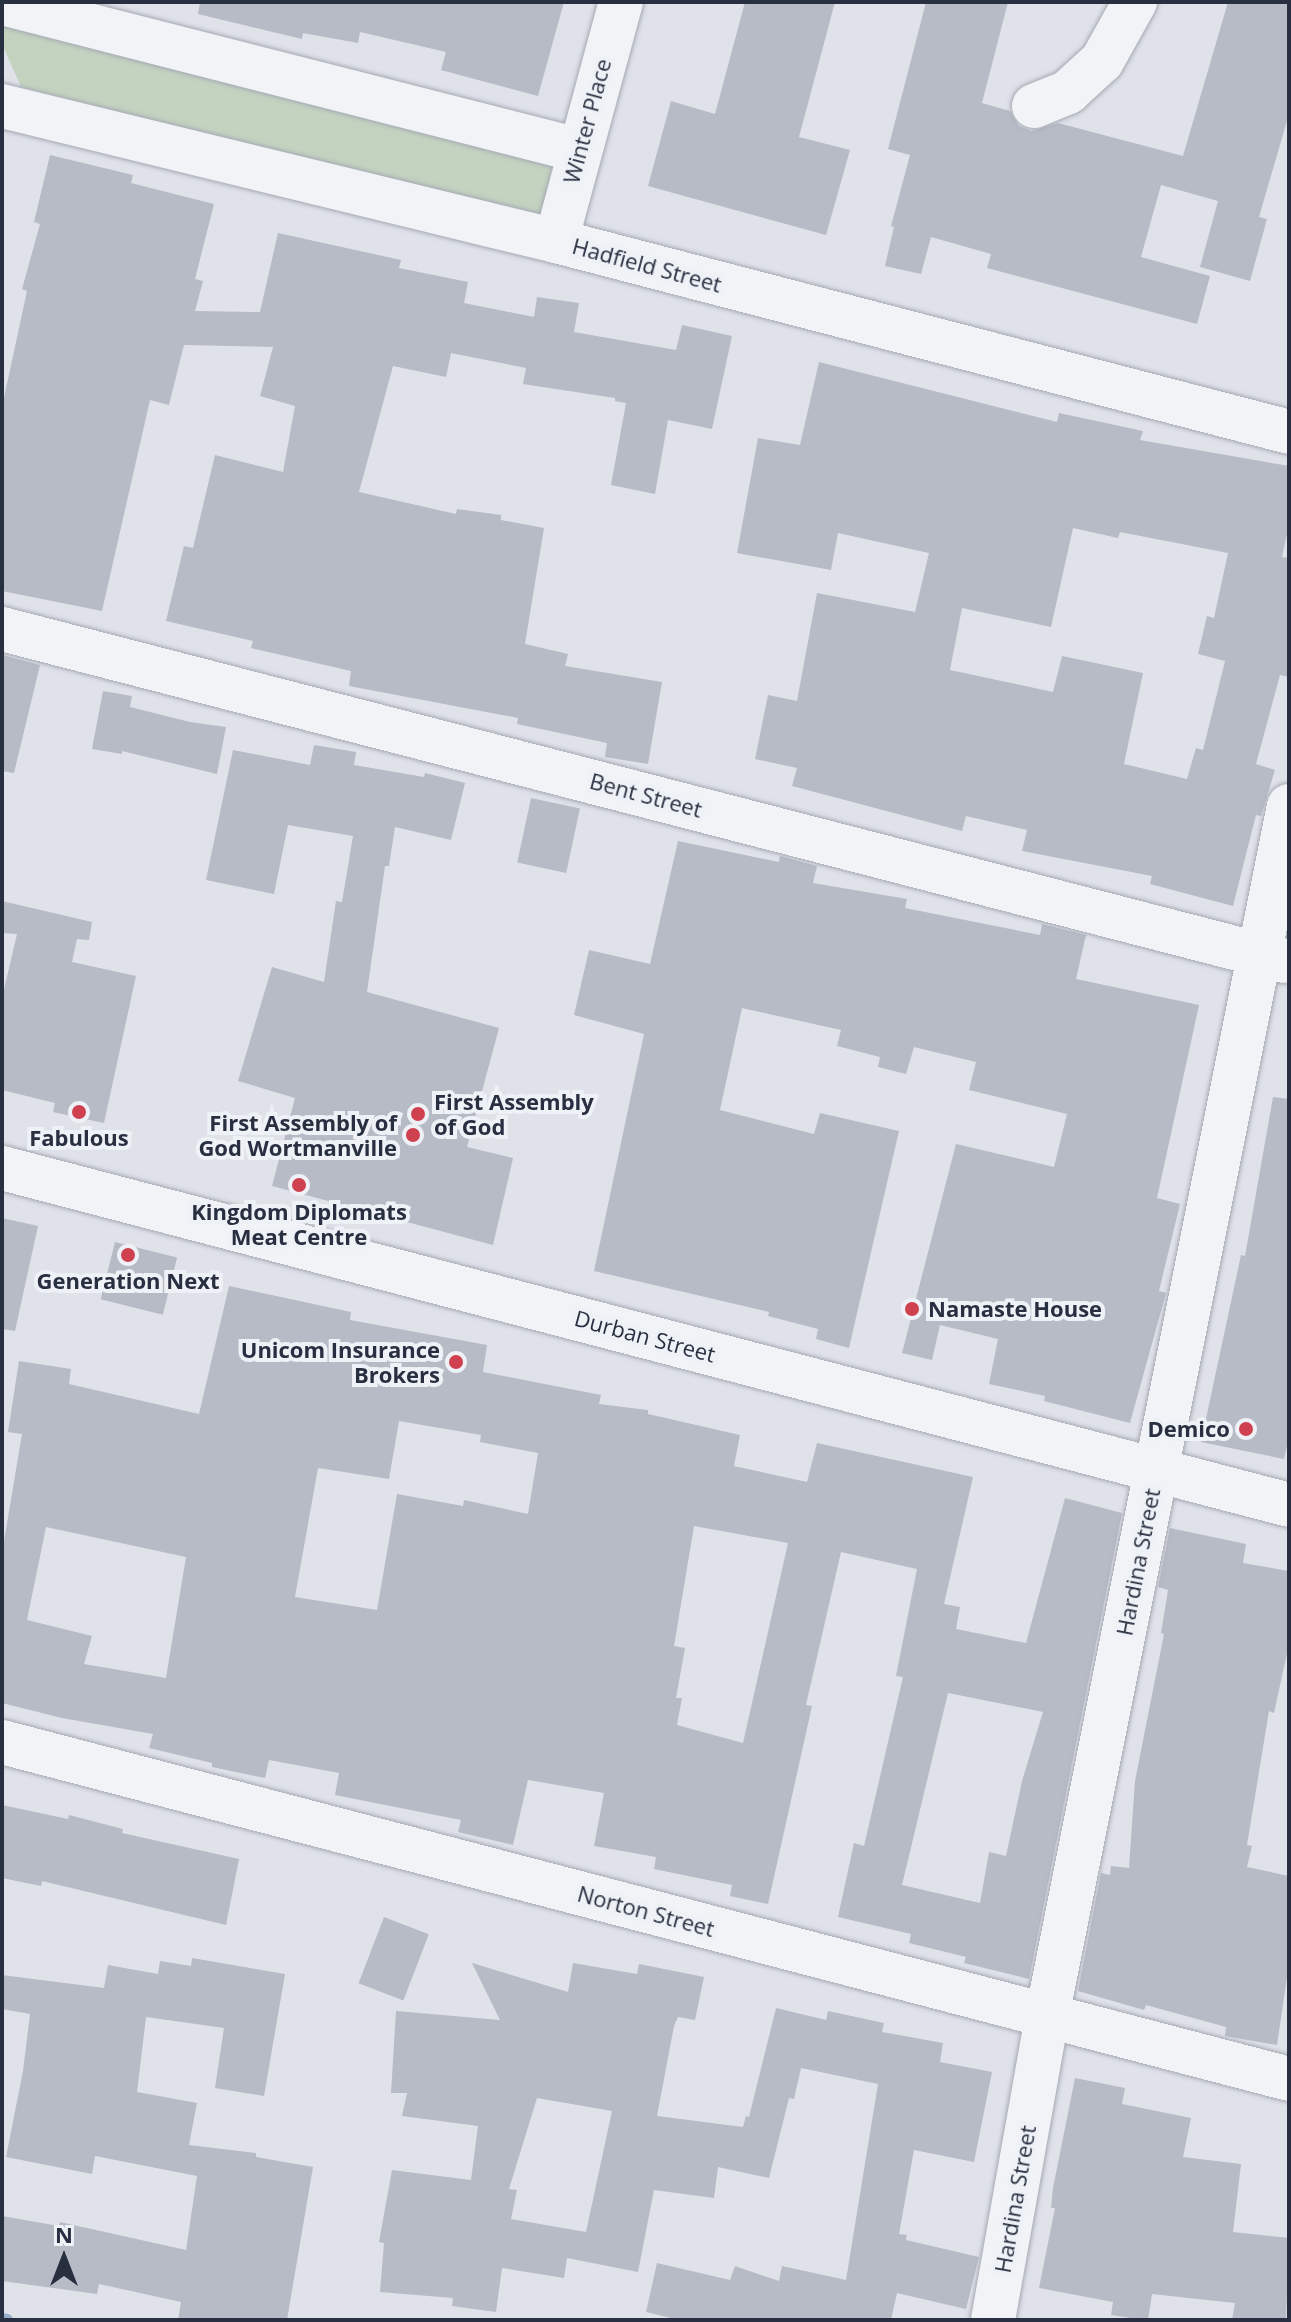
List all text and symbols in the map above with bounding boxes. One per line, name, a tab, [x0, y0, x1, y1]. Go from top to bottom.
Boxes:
street label: Winter Place	[558, 56, 616, 186]
street label: Hadfield Street	[570, 232, 724, 298]
street label: Bent Street	[587, 767, 705, 823]
place label: First Assembly of God	[434, 1088, 594, 1140]
marker: Fabulous	[70, 1103, 88, 1121]
marker: First Assembly of God	[409, 1105, 427, 1123]
place label: First Assembly of God Wortmanville	[198, 1109, 397, 1160]
place label: Fabulous	[29, 1125, 129, 1151]
marker: First Assembly of God Wortmanville	[404, 1126, 422, 1144]
marker: Kingdom Diplomats Meat Centre	[290, 1176, 308, 1194]
place label: Kingdom Diplomats Meat Centre	[191, 1198, 407, 1250]
marker: Generation Next	[119, 1246, 137, 1264]
place label: Generation Next	[37, 1268, 219, 1294]
place label: Namaste House	[928, 1296, 1102, 1322]
marker: Namaste House	[903, 1300, 921, 1318]
street label: Durban Street	[572, 1305, 718, 1367]
place label: Unicom Insurance Brokers	[241, 1336, 440, 1388]
marker: Unicom Insurance Brokers	[447, 1353, 465, 1371]
place label: Demico	[1147, 1416, 1230, 1442]
marker: Demico	[1237, 1420, 1255, 1438]
street label: Hardina Street	[1111, 1486, 1165, 1638]
street label: Norton Street	[575, 1880, 717, 1942]
street label: Hardina Street	[989, 2123, 1041, 2275]
north arrow	[24, 2218, 104, 2298]
text: N	[55, 2219, 73, 2249]

